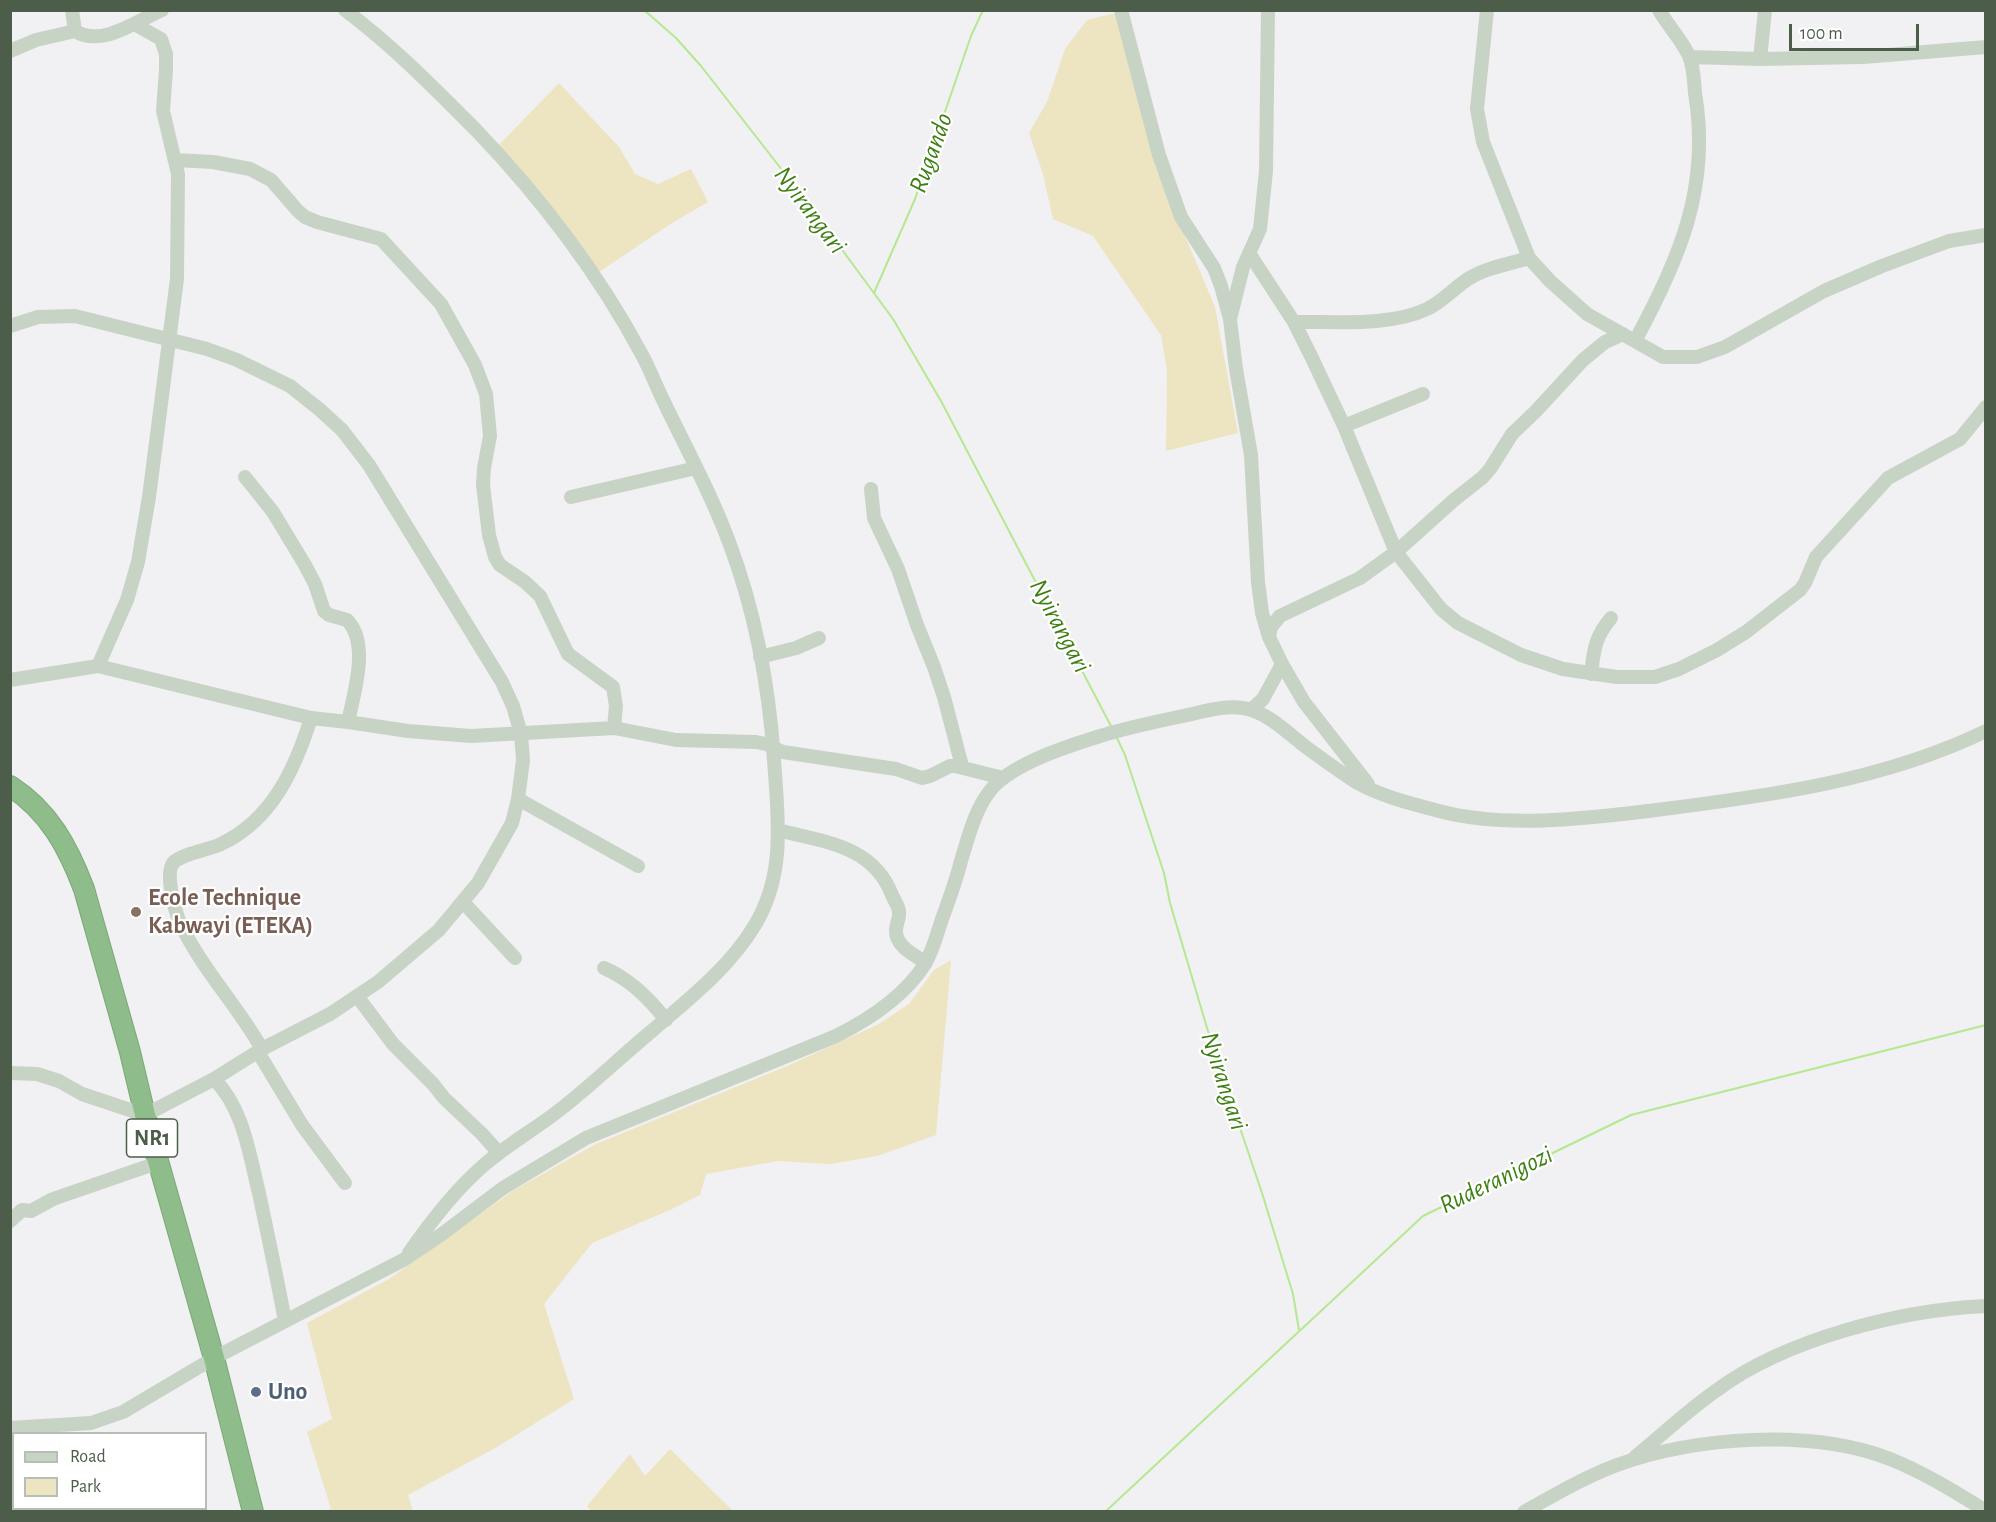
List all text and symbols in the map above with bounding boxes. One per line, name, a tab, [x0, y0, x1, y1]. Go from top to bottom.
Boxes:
scale bar	[1792, 12, 1922, 50]
text: 100 m	[1800, 25, 1843, 43]
water label: Rugando	[902, 109, 960, 197]
water label: Nyirangari	[767, 160, 853, 260]
water label: Nyirangari	[1022, 574, 1098, 678]
place label: Ecole Technique Kabwayi (ETEKA)	[148, 884, 313, 940]
marker: Ecole Technique Kabwayi (ETEKA)	[129, 905, 143, 919]
water label: Nyirangari	[1193, 1028, 1255, 1134]
road number: NR1	[126, 1119, 178, 1157]
water label: Ruderanigozi	[1434, 1139, 1558, 1221]
place label: Uno	[268, 1378, 307, 1406]
marker: Uno	[249, 1385, 263, 1399]
legend	[12, 1432, 207, 1510]
text: Road	[70, 1448, 106, 1466]
text: Park	[70, 1478, 101, 1496]

